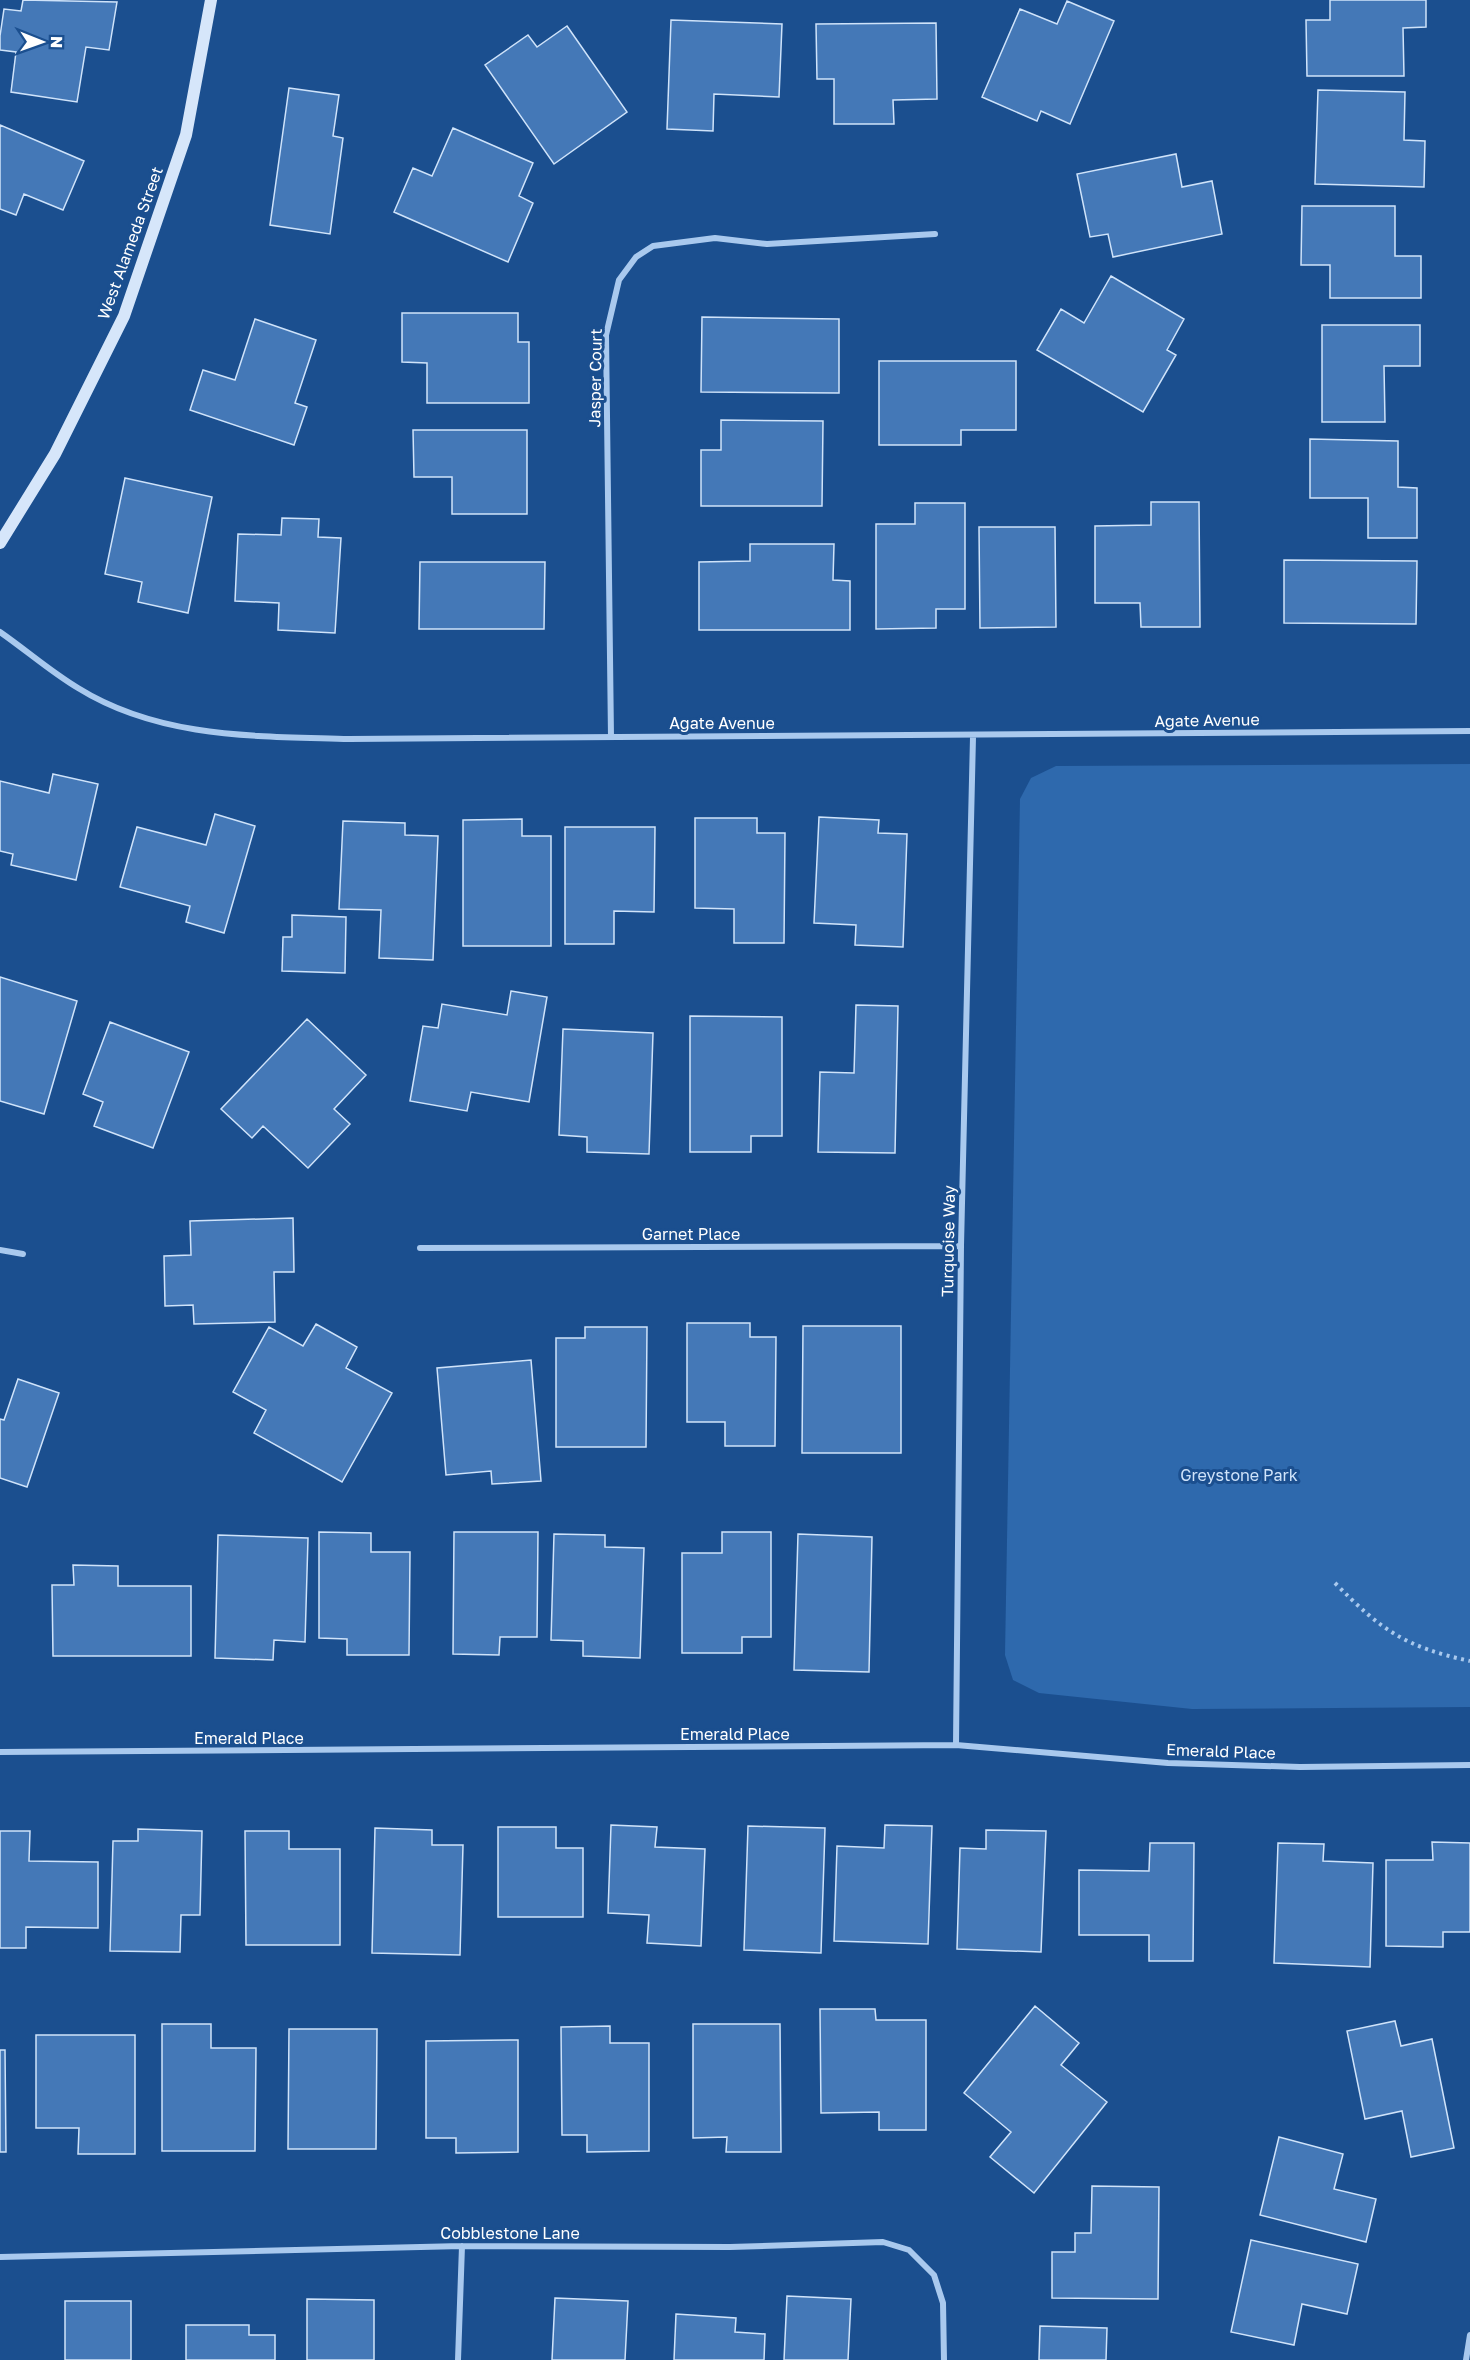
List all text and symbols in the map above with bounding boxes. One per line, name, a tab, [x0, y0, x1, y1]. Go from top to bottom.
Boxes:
north arrow	[12, 12, 72, 72]
text: N	[47, 36, 67, 49]
street label: West Alameda Street	[93, 164, 167, 322]
street label: Jasper Court	[584, 328, 606, 428]
street label: Agate Avenue	[1154, 709, 1260, 731]
street label: Agate Avenue	[669, 713, 775, 733]
street label: Turquoise Way	[937, 1185, 959, 1297]
street label: Garnet Place	[642, 1224, 740, 1244]
park label: Greystone Park	[1180, 1465, 1298, 1485]
street label: Emerald Place	[680, 1724, 790, 1744]
street label: Emerald Place	[194, 1728, 304, 1748]
street label: Emerald Place	[1166, 1739, 1276, 1763]
street label: Cobblestone Lane	[440, 2223, 580, 2243]

